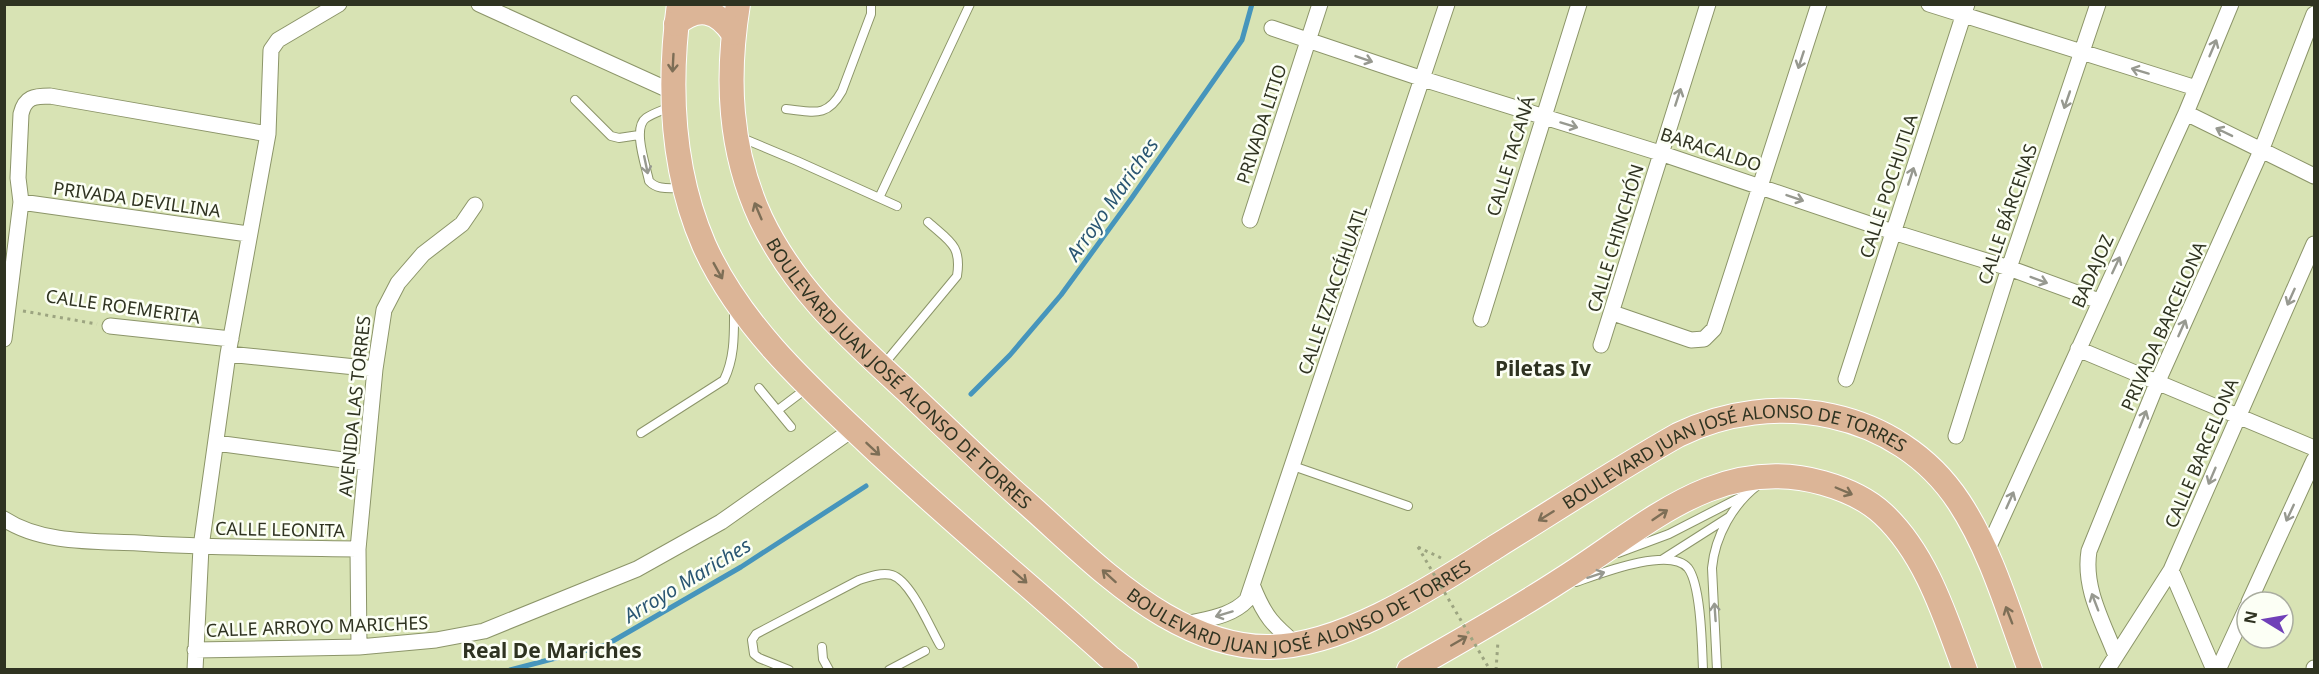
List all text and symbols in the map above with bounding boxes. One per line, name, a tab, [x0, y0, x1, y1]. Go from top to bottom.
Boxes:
one-way arrow	[2208, 40, 2219, 58]
one-way arrow	[1795, 50, 1806, 69]
one-way arrow	[668, 52, 679, 72]
one-way arrow	[1354, 54, 1373, 65]
street label: PRIVADA LITIO	[1230, 61, 1292, 187]
one-way arrow	[2131, 65, 2150, 76]
one-way arrow	[1674, 88, 1685, 107]
one-way arrow	[2060, 90, 2071, 109]
street label: CALLE TACANÁ	[1480, 93, 1540, 219]
street label: CALLE POCHUTLA	[1853, 110, 1923, 261]
one-way arrow	[1559, 120, 1578, 131]
street label: BARACALDO	[1657, 121, 1765, 177]
one-way arrow	[2216, 126, 2234, 138]
water label: Arroyo Mariches	[1059, 132, 1165, 267]
street label: CALLE BÁRCENAS	[1972, 140, 2042, 288]
one-way arrow	[640, 155, 652, 174]
street label: CALLE CHINCHÓN	[1581, 161, 1649, 315]
one-way arrow	[1906, 167, 1917, 186]
street label: PRIVADA DEVILLINA	[52, 175, 223, 223]
one-way arrow	[1785, 193, 1804, 204]
one-way arrow	[752, 202, 763, 220]
street label: CALLE IZTACCÍHUATL	[1292, 202, 1372, 378]
street label: BADAJOZ	[2065, 231, 2119, 311]
street label: BOULEVARD JUAN JOSÉ ALONSO DE TORRES	[761, 233, 1037, 514]
street label: PRIVADA BARCELONA	[2115, 237, 2211, 414]
one-way arrow	[2111, 256, 2122, 274]
one-way arrow	[712, 262, 724, 279]
one-way arrow	[2030, 275, 2048, 286]
street label: CALLE ROEMERITA	[44, 283, 202, 329]
one-way arrow	[2284, 288, 2296, 306]
street label: AVENIDA LAS TORRES	[333, 314, 375, 498]
one-way arrow	[2177, 319, 2188, 337]
district label: Piletas Iv	[1495, 354, 1591, 382]
street label: CALLE BARCELONA	[2159, 374, 2244, 532]
street label: BOULEVARD JUAN JOSÉ ALONSO DE TORRES	[1557, 399, 1912, 514]
one-way arrow	[2138, 410, 2149, 428]
one-way arrow	[866, 441, 881, 456]
one-way arrow	[2206, 466, 2217, 484]
one-way arrow	[1835, 486, 1853, 497]
one-way arrow	[2005, 491, 2016, 509]
one-way arrow	[2284, 504, 2295, 522]
one-way arrow	[1651, 508, 1668, 520]
one-way arrow	[1538, 510, 1555, 522]
street label: CALLE LEONITA	[215, 516, 346, 542]
water label: Arroyo Mariches	[617, 531, 756, 630]
street label: BOULEVARD JUAN JOSÉ ALONSO DE TORRES	[1112, 549, 1484, 597]
text: BOULEVARD JUAN JOSÉ ALONSO DE TORRES	[1122, 554, 1475, 659]
one-way arrow	[1102, 569, 1117, 583]
one-way arrow	[1586, 569, 1605, 580]
one-way arrow	[1012, 571, 1028, 584]
north arrow	[2235, 590, 2295, 650]
one-way arrow	[2088, 593, 2099, 611]
one-way arrow	[1709, 602, 1720, 622]
one-way arrow	[2003, 606, 2014, 625]
one-way arrow	[1215, 609, 1234, 620]
text: N	[2238, 609, 2262, 626]
street label: CALLE ARROYO MARICHES	[205, 610, 429, 642]
one-way arrow	[1451, 634, 1468, 646]
district label: Real De Mariches	[462, 636, 642, 664]

